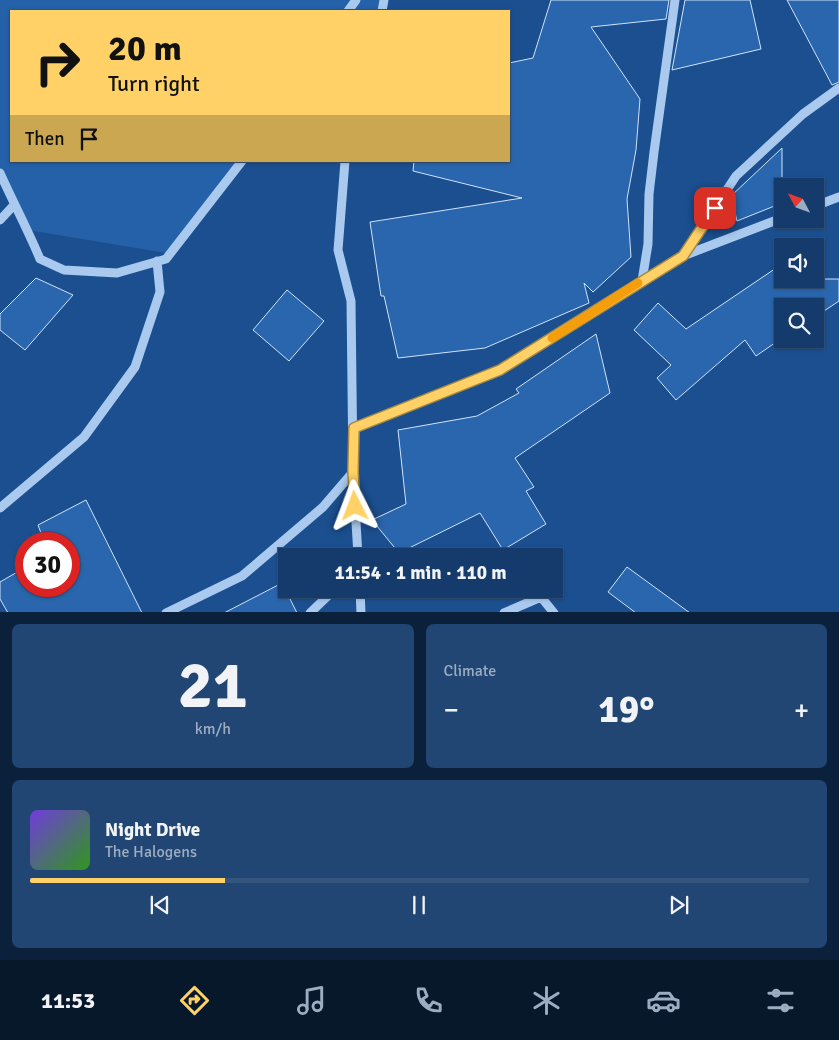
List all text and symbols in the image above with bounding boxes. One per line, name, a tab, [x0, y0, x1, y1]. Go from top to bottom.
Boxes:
text: 20 m	[108, 27, 182, 70]
icon: right	[25, 30, 90, 95]
text: Turn right	[108, 70, 200, 97]
icon: arrive	[75, 125, 103, 153]
text: Then	[25, 127, 65, 151]
north arrow	[774, 178, 824, 228]
map controls	[774, 178, 824, 348]
pin	[694, 187, 736, 229]
icon: arrive	[701, 194, 729, 222]
button: sound	[774, 238, 824, 288]
button: search	[774, 298, 824, 348]
position arrow	[328, 479, 380, 531]
speed limit sign: 30	[15, 532, 80, 597]
text: 11:54 · 1 min · 110 m	[334, 561, 507, 585]
text: 21	[178, 646, 248, 726]
text: Climate	[444, 661, 496, 681]
text: 19°	[598, 686, 654, 733]
text: −	[444, 693, 459, 727]
text: +	[794, 693, 809, 727]
text: km/h	[195, 719, 231, 739]
text: Night Drive	[105, 818, 200, 842]
text: The Halogens	[105, 842, 197, 862]
icon: previous	[146, 891, 174, 919]
icon: pause	[405, 891, 433, 919]
icon: next	[665, 891, 693, 919]
icon: directions	[177, 983, 212, 1018]
icon: music	[294, 983, 329, 1018]
icon: phone	[411, 983, 446, 1018]
icon: climate	[529, 983, 564, 1018]
icon: car	[646, 983, 681, 1018]
icon: filters	[763, 983, 798, 1018]
text: 11:53	[41, 987, 95, 1014]

